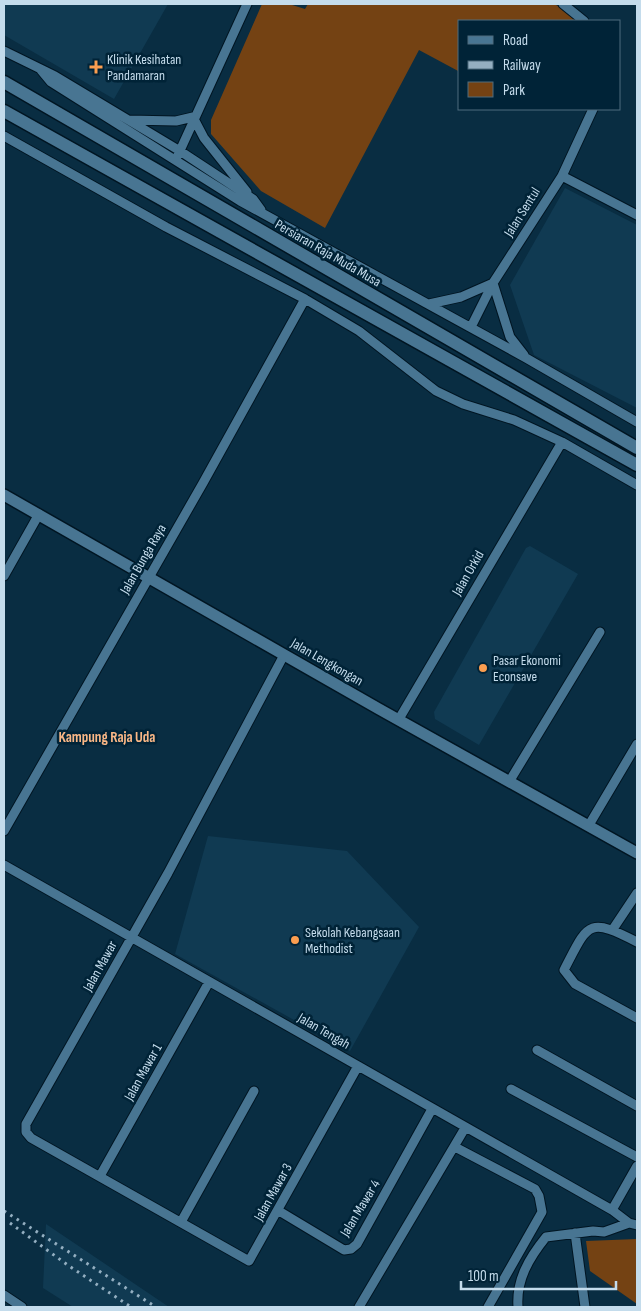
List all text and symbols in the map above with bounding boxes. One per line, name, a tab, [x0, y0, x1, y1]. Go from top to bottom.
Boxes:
legend	[458, 20, 621, 110]
text: Road	[503, 31, 528, 50]
place label: Klinik Kesihatan Pandamaran	[107, 51, 181, 84]
text: Railway	[503, 56, 541, 75]
marker: Klinik Kesihatan Pandamaran	[89, 60, 103, 74]
text: Park	[503, 81, 525, 100]
street label: Jalan Sentul	[500, 184, 544, 241]
street label: Persiaran Raja Muda Musa	[272, 216, 384, 290]
street label: Jalan Bunga Raya	[116, 521, 170, 598]
street label: Jalan Orkid	[448, 547, 488, 599]
street label: Jalan Lengkongan	[287, 634, 366, 689]
place label: Pasar Ekonomi Econsave	[493, 652, 561, 685]
marker: Pasar Ekonomi Econsave	[477, 662, 489, 674]
district label: Kampung Raja Uda	[59, 728, 156, 747]
place label: Sekolah Kebangsaan Methodist	[305, 924, 400, 957]
marker: Sekolah Kebangsaan Methodist	[289, 934, 301, 946]
street label: Jalan Mawar	[79, 938, 121, 995]
street label: Jalan Tengah	[294, 1009, 353, 1053]
street label: Jalan Mawar 1	[120, 1041, 166, 1104]
street label: Jalan Mawar 3	[250, 1160, 296, 1225]
street label: Jalan Mawar 4	[336, 1176, 384, 1240]
scale bar	[461, 1258, 616, 1290]
text: 100 m	[468, 1267, 499, 1286]

